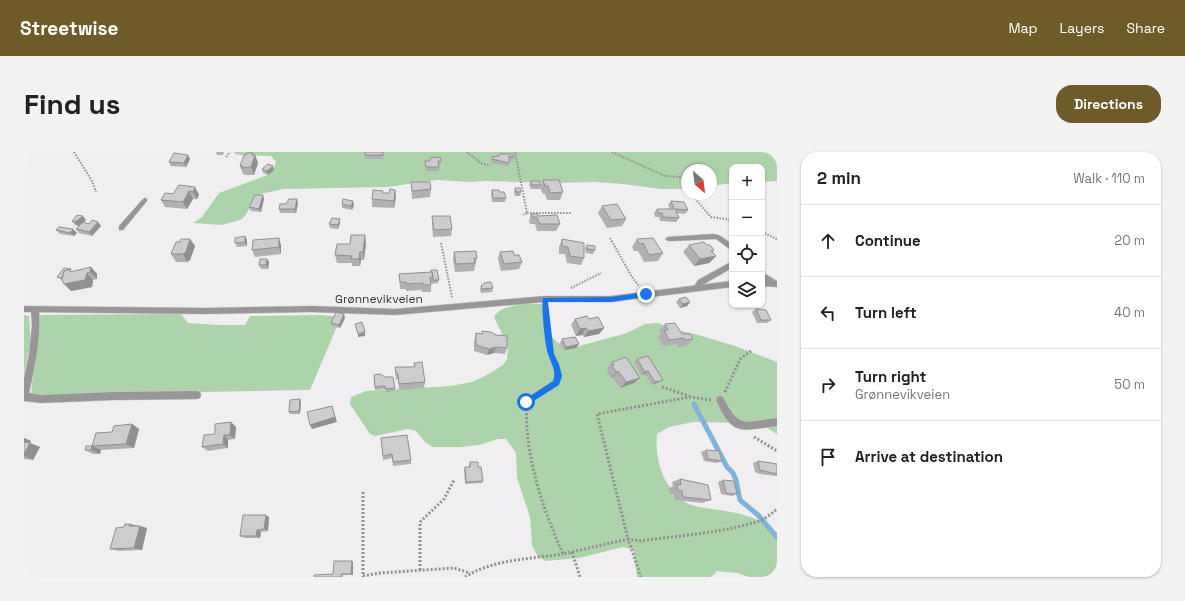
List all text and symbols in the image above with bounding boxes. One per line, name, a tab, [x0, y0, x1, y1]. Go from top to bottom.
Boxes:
text: Streetwise	[20, 16, 119, 41]
text: Map	[1008, 19, 1038, 37]
text: Layers	[1060, 19, 1104, 37]
text: Share	[1126, 19, 1165, 37]
button: Directions	[1056, 85, 1161, 123]
text: Find us	[24, 86, 121, 122]
north arrow	[681, 164, 717, 200]
map controls	[729, 164, 765, 308]
button: +	[729, 164, 765, 200]
text: 2 min	[817, 167, 861, 189]
text: Walk · 110 m	[1073, 170, 1145, 187]
button: −	[729, 200, 765, 236]
icon: ahead	[817, 230, 839, 252]
text: Continue	[855, 231, 921, 250]
text: 20 m	[1114, 232, 1145, 249]
button: locate	[729, 236, 765, 272]
button: layers	[729, 272, 765, 308]
route end	[637, 285, 655, 303]
street label: Grønnevikveien	[335, 291, 423, 307]
icon: left	[817, 302, 839, 324]
text: Turn left	[855, 303, 917, 322]
text: 40 m	[1114, 304, 1145, 321]
text: Turn right	[855, 367, 926, 386]
icon: right	[817, 374, 839, 396]
text: 50 m	[1114, 376, 1145, 393]
text: Grønnevikveien	[855, 386, 950, 403]
route start	[517, 393, 535, 411]
icon: arrive	[817, 446, 839, 468]
text: Arrive at destination	[855, 447, 1003, 466]

